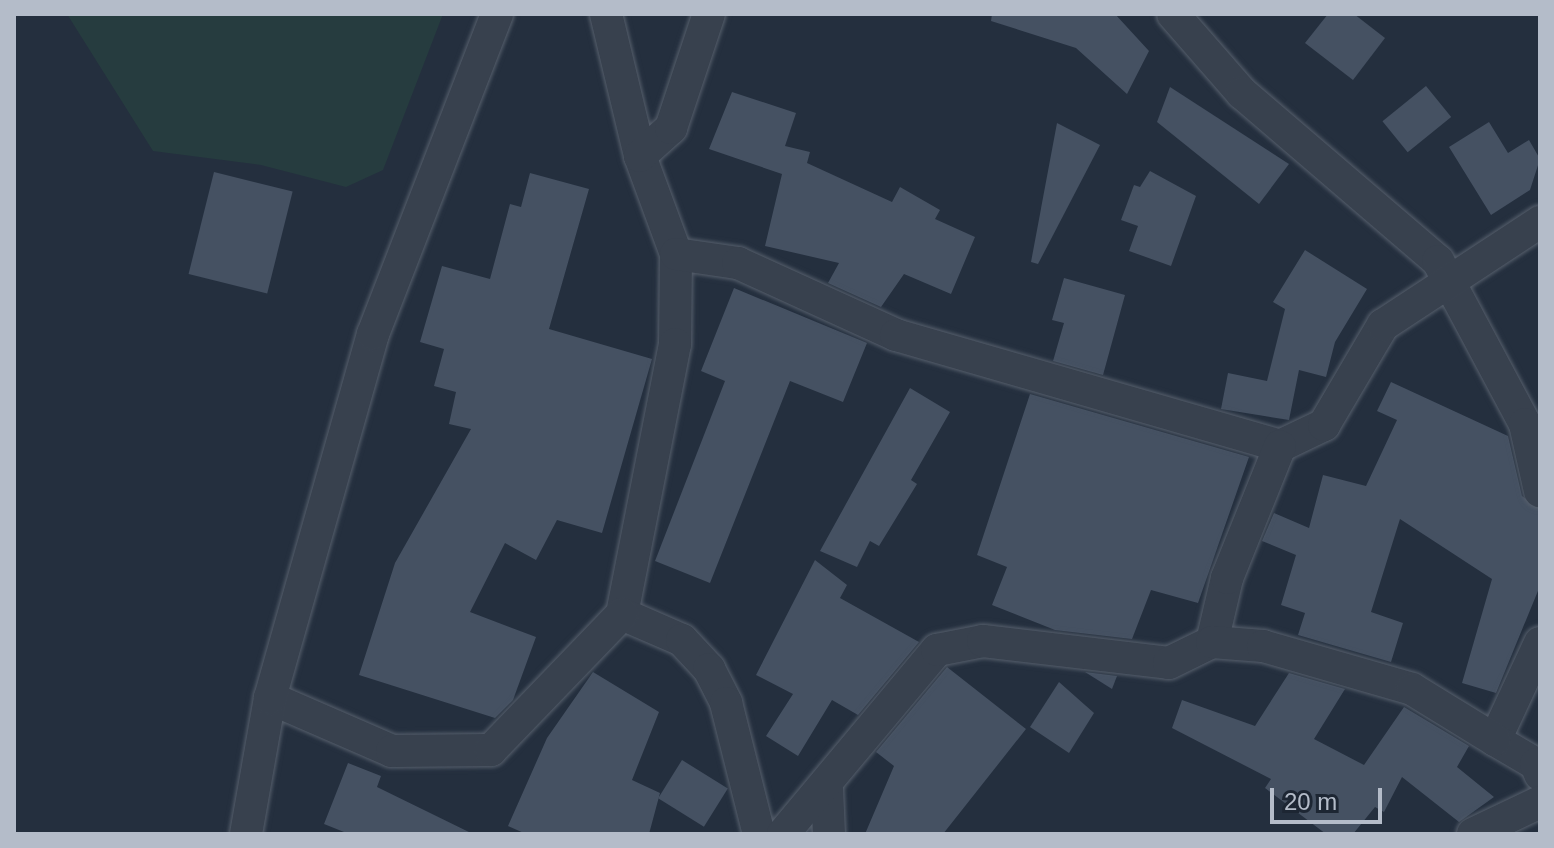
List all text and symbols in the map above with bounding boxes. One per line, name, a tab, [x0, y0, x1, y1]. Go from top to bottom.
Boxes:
scale bar	[1274, 772, 1386, 822]
text: 20 m	[1284, 788, 1337, 815]

